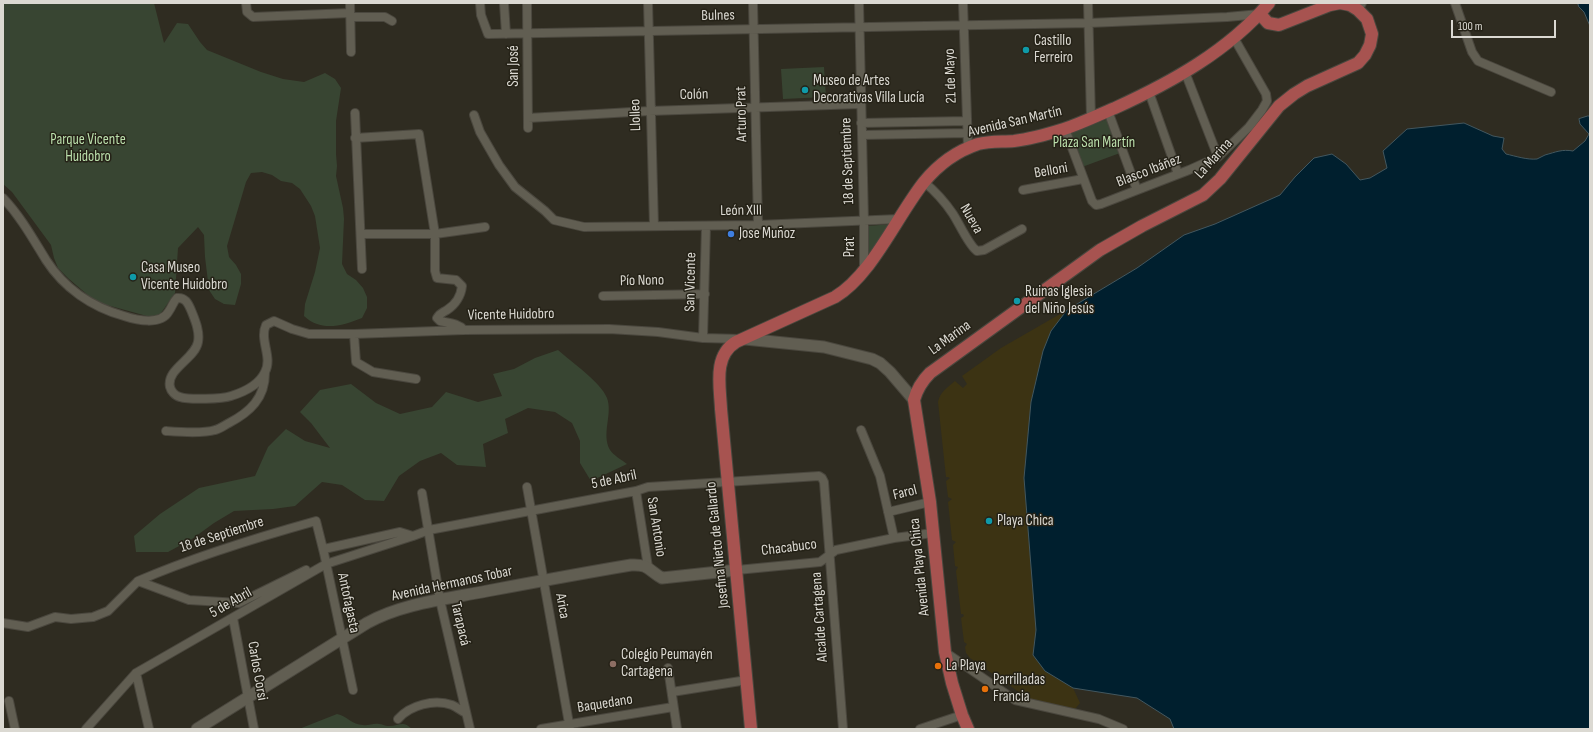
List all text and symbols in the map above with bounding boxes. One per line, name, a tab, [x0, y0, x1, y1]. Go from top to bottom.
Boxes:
street label: Bulnes	[701, 7, 735, 25]
scale bar	[1453, 12, 1558, 38]
text: 100 m	[1458, 19, 1483, 34]
place label: Castillo Ferreiro	[1034, 32, 1073, 67]
street label: San José	[505, 45, 523, 87]
marker: Castillo Ferreiro	[1021, 45, 1031, 55]
street label: 21 de Mayo	[941, 48, 961, 104]
place label: Museo de Artes Decorativas Villa Lucía	[813, 72, 925, 107]
marker: Museo de Artes Decorativas Villa Lucía	[800, 85, 810, 95]
street label: Colón	[679, 86, 709, 104]
street label: Arturo Prat	[733, 86, 751, 142]
street label: Llolleo	[626, 98, 646, 132]
street label: Avenida San Martín	[966, 102, 1064, 142]
street label: 18 de Septiembre	[837, 117, 859, 205]
park label: Parque Vicente Huidobro	[50, 131, 126, 166]
park label: Plaza San Martín	[1053, 134, 1135, 152]
street label: La Marina	[1191, 135, 1237, 183]
street label: Blasco Ibáñez	[1114, 150, 1184, 192]
street label: Belloni	[1033, 159, 1069, 183]
street label: Nueva	[955, 201, 987, 237]
street label: León XIII	[720, 202, 762, 220]
place label: Jose Muñoz	[739, 225, 795, 243]
marker: Jose Muñoz	[726, 229, 736, 239]
street label: Prat	[841, 237, 859, 257]
street label: San Vicente	[681, 252, 701, 312]
place label: Casa Museo Vicente Huidobro	[141, 259, 228, 294]
marker: Casa Museo Vicente Huidobro	[128, 272, 138, 282]
street label: Pío Nono	[620, 272, 664, 290]
place label: Ruinas Iglesia del Niño Jesús	[1025, 283, 1094, 318]
marker: Ruinas Iglesia del Niño Jesús	[1012, 296, 1022, 306]
street label: Vicente Huidobro	[468, 305, 554, 325]
street label: La Marina	[925, 317, 975, 359]
street label: 5 de Abril	[590, 466, 638, 494]
street label: Josefina Nieto de Gallardo	[702, 481, 734, 609]
street label: Farol	[891, 481, 919, 505]
street label: San Antonio	[642, 496, 670, 558]
place label: Playa Chica	[997, 512, 1054, 530]
street label: 18 de Septiembre	[178, 513, 266, 557]
marker: Playa Chica	[984, 516, 994, 526]
street label: Avenida Playa Chica	[906, 517, 934, 617]
street label: Chacabuco	[760, 536, 818, 560]
street label: Avenida Hermanos Tobar	[390, 562, 514, 606]
street label: Antofagasta	[333, 571, 363, 635]
street label: Alcalde Cartagena	[808, 571, 832, 663]
street label: 5 de Abril	[207, 584, 255, 622]
street label: Arica	[551, 592, 573, 620]
street label: Tarapacá	[446, 600, 474, 648]
street label: Carlos Corsi	[243, 640, 271, 702]
place label: Colegio Peumayén Cartagena	[621, 646, 713, 681]
place label: La Playa	[946, 657, 986, 675]
marker: Colegio Peumayén Cartagena	[608, 659, 618, 669]
marker: La Playa	[933, 661, 943, 671]
place label: Parrilladas Francia	[993, 671, 1045, 706]
marker: Parrilladas Francia	[980, 684, 990, 694]
street label: Baquedano	[576, 691, 634, 717]

